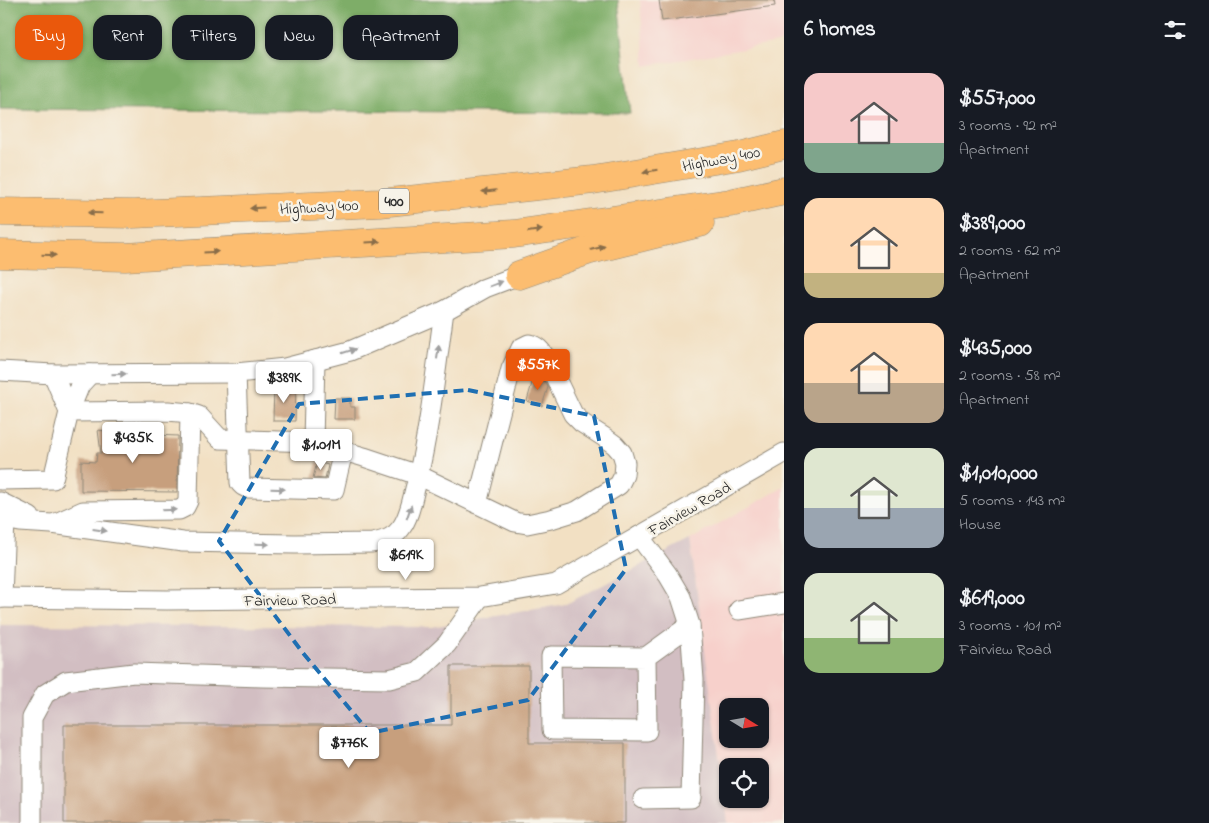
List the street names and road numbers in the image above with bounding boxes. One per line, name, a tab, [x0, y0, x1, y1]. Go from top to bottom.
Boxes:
street label: Highway 400	[680, 141, 762, 179]
road number: 400	[379, 188, 409, 214]
street label: Highway 400	[279, 194, 359, 222]
street label: Fairview Road	[643, 476, 736, 544]
street label: Fairview Road	[243, 588, 336, 614]

